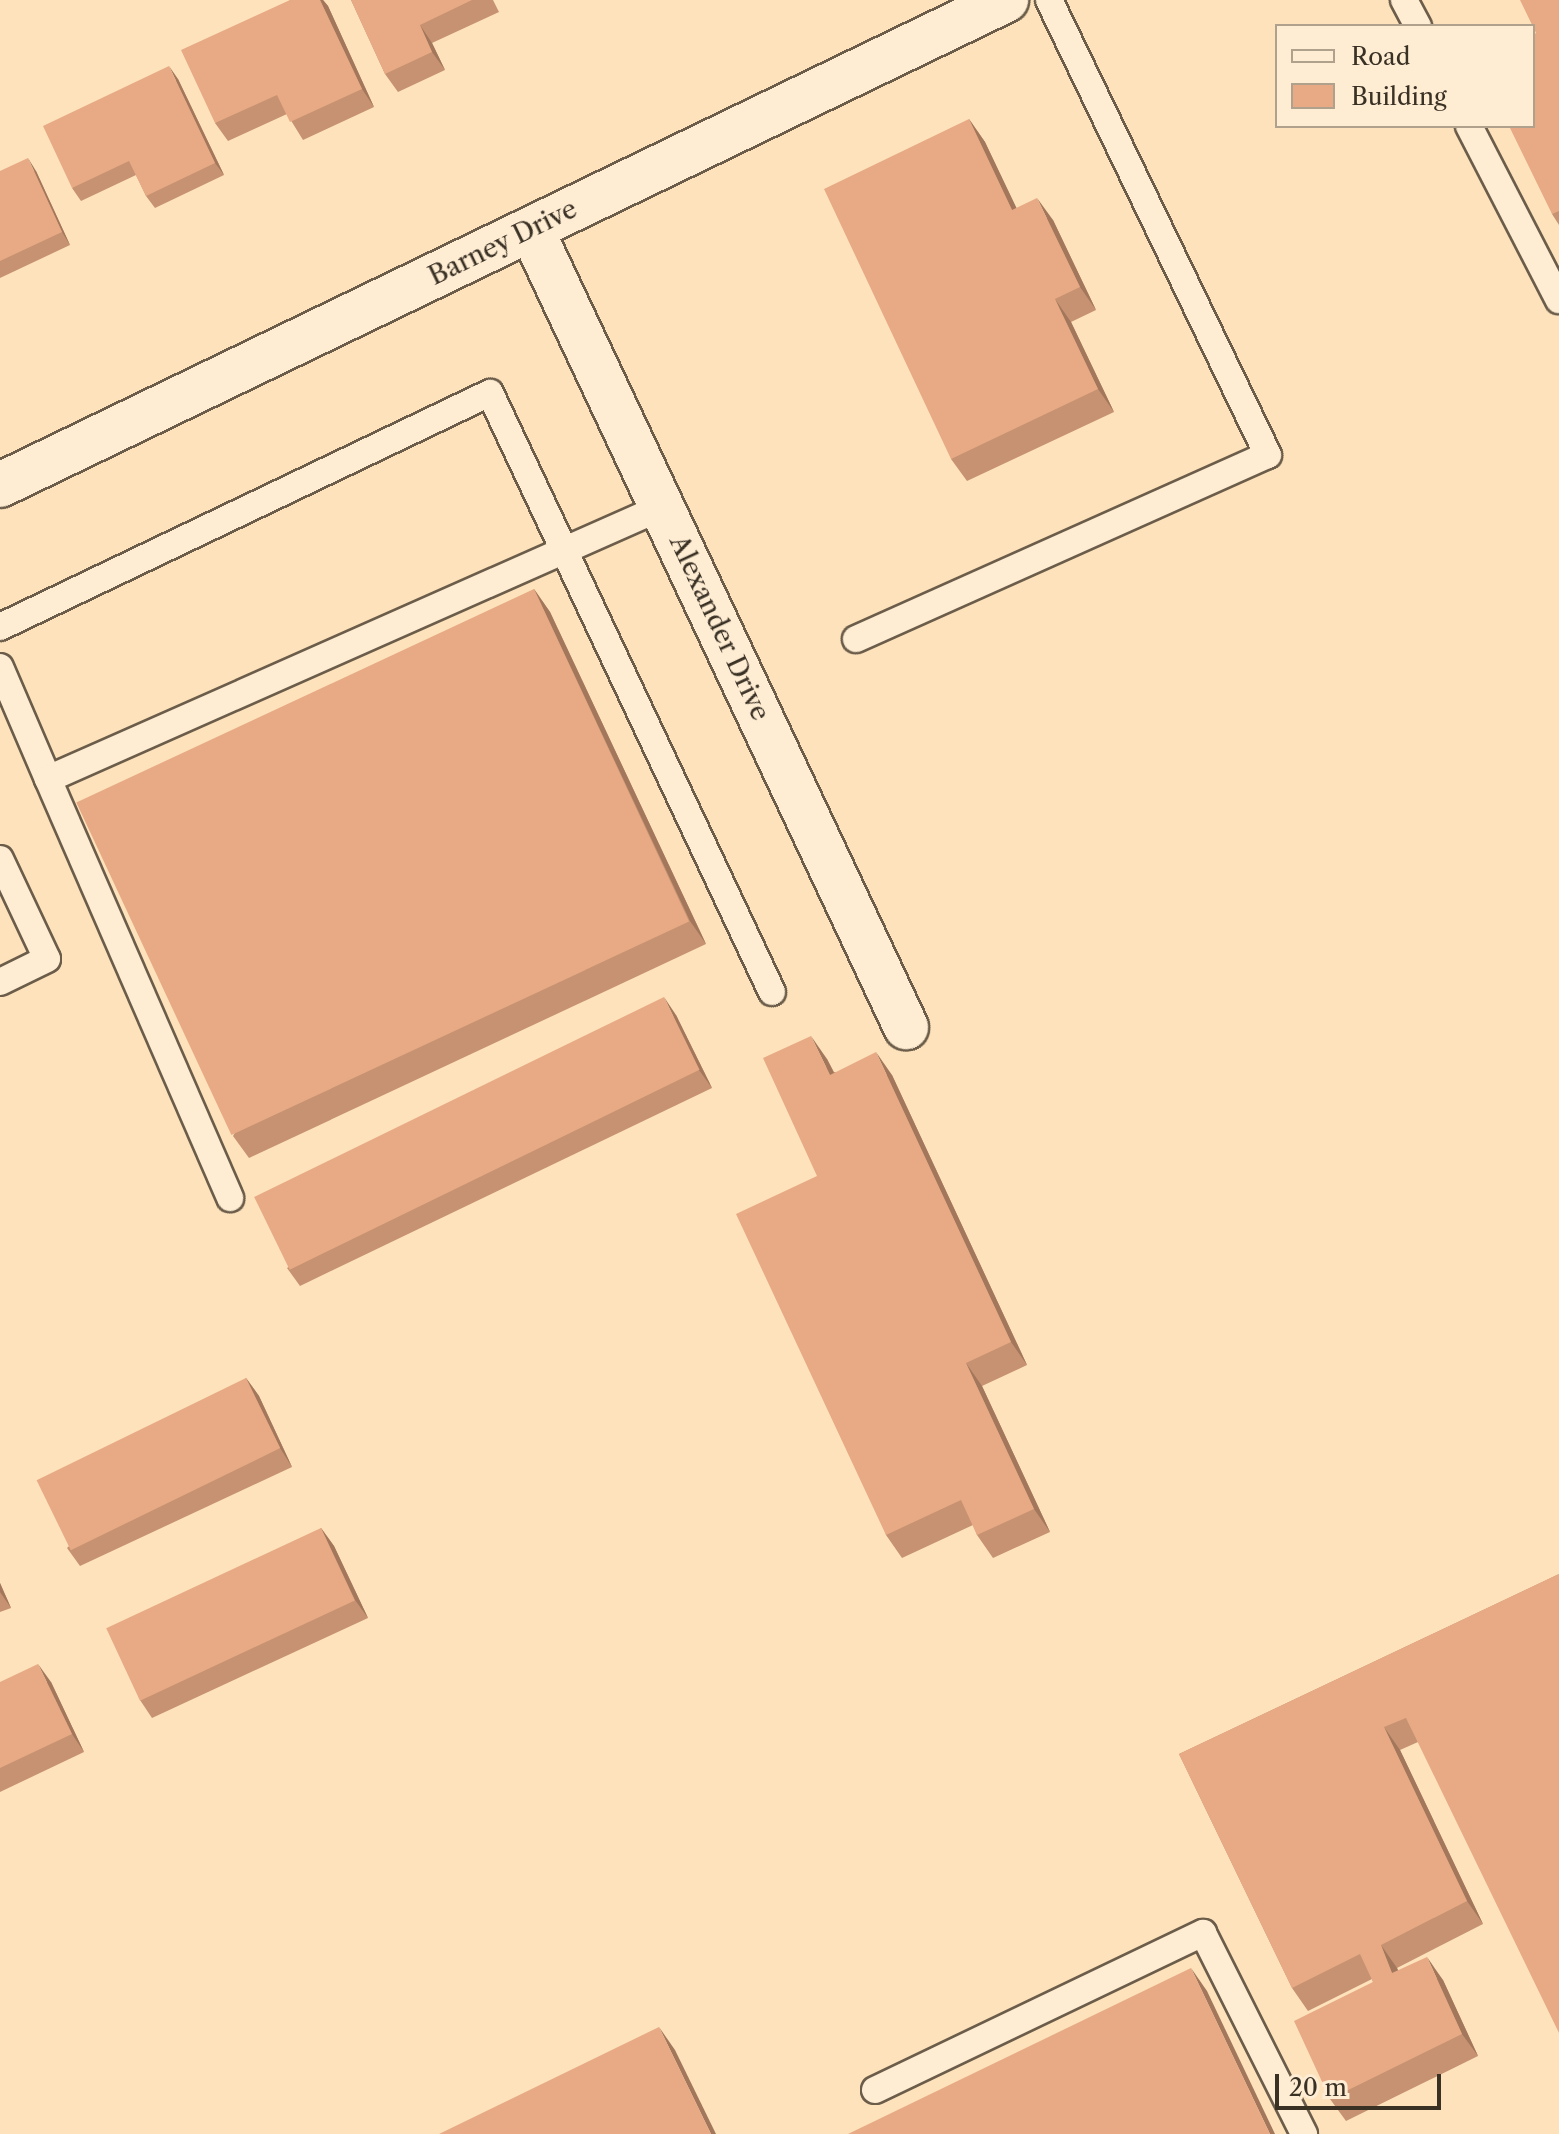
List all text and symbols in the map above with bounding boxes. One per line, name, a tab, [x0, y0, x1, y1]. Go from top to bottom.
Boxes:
legend	[1275, 24, 1535, 128]
text: Road	[1351, 42, 1410, 71]
text: Building	[1351, 82, 1447, 111]
street label: Barney Drive	[423, 193, 583, 293]
street label: Alexander Drive	[662, 530, 776, 726]
scale bar	[1279, 2058, 1445, 2108]
text: 20 m	[1289, 2073, 1347, 2102]

